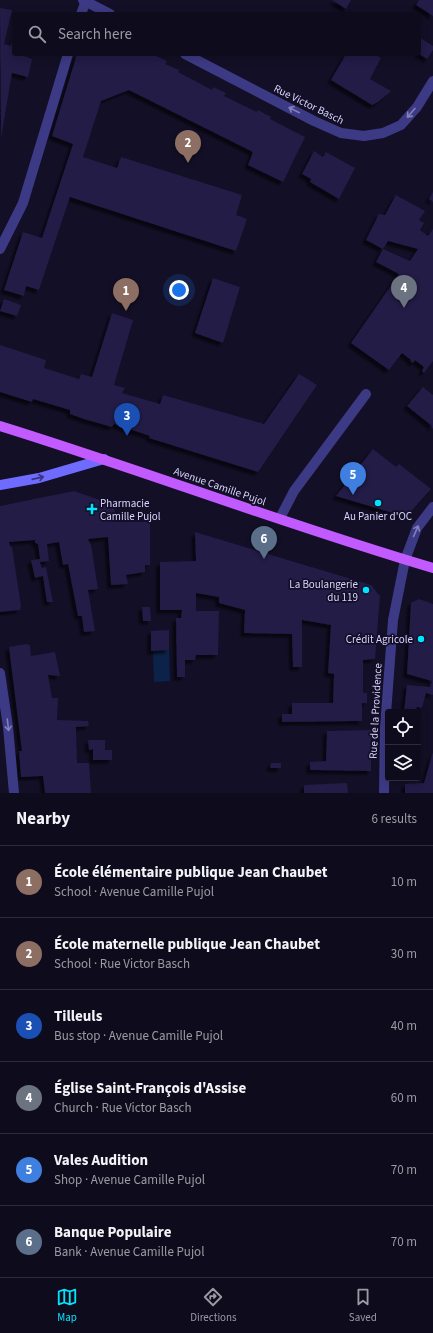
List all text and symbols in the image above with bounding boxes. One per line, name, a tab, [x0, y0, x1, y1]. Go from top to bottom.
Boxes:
search box	[12, 12, 421, 56]
icon: search	[26, 23, 48, 45]
text: Search here	[58, 24, 132, 45]
street label: Rue Victor Basch	[271, 81, 346, 128]
one-way arrow	[288, 106, 300, 114]
one-way arrow	[407, 108, 416, 118]
pin: 2	[175, 130, 201, 163]
pin: 4	[391, 275, 417, 308]
pin: 1	[113, 278, 139, 311]
your location	[169, 280, 189, 300]
pin: 3	[114, 403, 140, 436]
pin: 5	[340, 462, 366, 495]
street label: Avenue Camille Pujol	[172, 464, 268, 509]
one-way arrow	[31, 473, 44, 481]
place label: Pharmacie Camille Pujol	[100, 496, 161, 524]
marker: Au Panier d'OC	[373, 498, 383, 508]
marker: Pharmacie Camille Pujol	[87, 504, 97, 514]
place label: Au Panier d'OC	[344, 509, 412, 524]
pin: 6	[251, 526, 277, 559]
one-way arrow	[413, 526, 420, 538]
place label: La Boulangerie du 119	[289, 577, 359, 605]
marker: La Boulangerie du 119	[361, 585, 371, 595]
place label: Crédit Agricole	[346, 632, 414, 647]
marker: Crédit Agricole	[416, 634, 426, 644]
street label: Rue de la Providence	[366, 662, 386, 759]
map controls	[385, 709, 421, 781]
button: locate	[385, 709, 421, 745]
one-way arrow	[4, 718, 12, 731]
button: layers	[385, 745, 421, 781]
text: Nearby	[16, 807, 70, 831]
text: 6 results	[372, 810, 417, 828]
text: École élémentaire publique Jean Chaubet	[54, 862, 328, 883]
text: 1	[26, 873, 32, 891]
text: 10 m	[391, 873, 417, 891]
text: School · Avenue Camille Pujol	[54, 883, 214, 901]
text: École maternelle publique Jean Chaubet	[54, 934, 320, 955]
text: 2	[26, 945, 32, 963]
text: 30 m	[391, 945, 417, 963]
text: School · Rue Victor Basch	[54, 955, 190, 973]
text: Tilleuls	[54, 1006, 102, 1027]
text: 3	[26, 1017, 32, 1035]
text: 40 m	[391, 1017, 417, 1035]
text: Bus stop · Avenue Camille Pujol	[54, 1027, 223, 1045]
text: Église Saint-François d'Assise	[54, 1078, 246, 1099]
text: 4	[26, 1089, 32, 1107]
text: 60 m	[391, 1089, 417, 1107]
text: Church · Rue Victor Basch	[54, 1099, 192, 1117]
text: Vales Audition	[54, 1150, 148, 1171]
text: 5	[26, 1161, 32, 1179]
text: 70 m	[391, 1161, 417, 1179]
text: Shop · Avenue Camille Pujol	[54, 1171, 205, 1189]
text: Banque Populaire	[54, 1222, 171, 1243]
text: 6	[26, 1233, 32, 1251]
text: 70 m	[391, 1233, 417, 1251]
text: Bank · Avenue Camille Pujol	[54, 1243, 204, 1261]
tab: Map	[56, 1286, 78, 1325]
tab: Directions	[190, 1286, 237, 1325]
tab: Saved	[349, 1286, 377, 1325]

